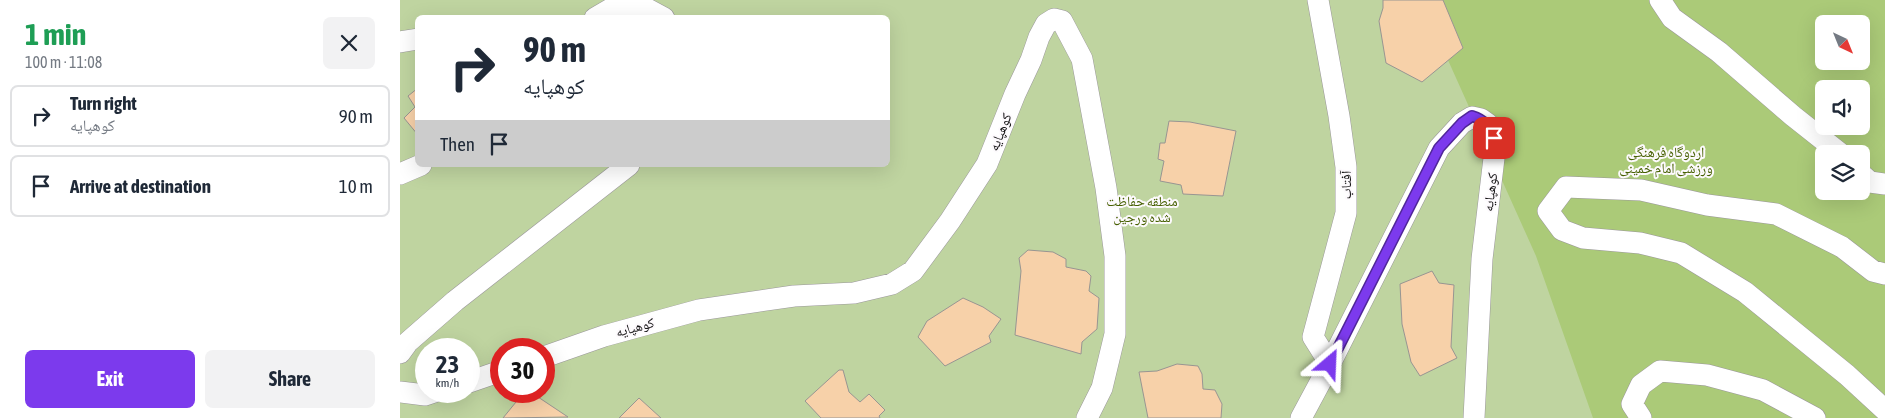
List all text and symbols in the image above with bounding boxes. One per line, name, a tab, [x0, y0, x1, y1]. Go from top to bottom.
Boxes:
north arrow	[1815, 15, 1870, 70]
map controls	[1815, 15, 1870, 200]
text: 1 min	[25, 17, 86, 51]
button: close	[323, 17, 375, 69]
text: 90 m	[523, 29, 586, 69]
icon: right	[440, 35, 505, 100]
text: 100 m · 11:08	[25, 53, 102, 71]
text: کوهپایه	[523, 73, 585, 99]
button: sound	[1815, 80, 1870, 135]
text: Turn right	[70, 92, 137, 114]
icon: right	[27, 102, 55, 130]
text: 90 m	[339, 105, 373, 127]
street label: کوهپایه	[985, 111, 1016, 154]
text: کوهپایه	[70, 116, 115, 134]
pin	[1473, 117, 1515, 159]
icon: arrive	[1480, 124, 1508, 152]
icon: arrive	[485, 130, 513, 158]
text: Then	[440, 133, 475, 155]
park label: اردوگاه فرهنگی ورزشی امام خمینی	[1619, 144, 1713, 178]
button: layers	[1815, 145, 1870, 200]
street label: آفتاب	[1338, 170, 1354, 199]
street label: کوهپایه	[1480, 171, 1501, 213]
icon: arrive	[27, 172, 55, 200]
text: Arrive at destination	[70, 175, 211, 197]
text: 10 m	[339, 175, 373, 197]
park label: منطقه حفاظت شده ورجین	[1106, 193, 1178, 226]
street label: کوهپایه	[614, 314, 656, 341]
position arrow	[1303, 337, 1355, 389]
speed limit sign: 30	[490, 338, 555, 403]
button: Exit	[25, 350, 195, 408]
button: Share	[205, 350, 375, 408]
text: 23	[436, 350, 459, 378]
text: km/h	[436, 376, 459, 390]

